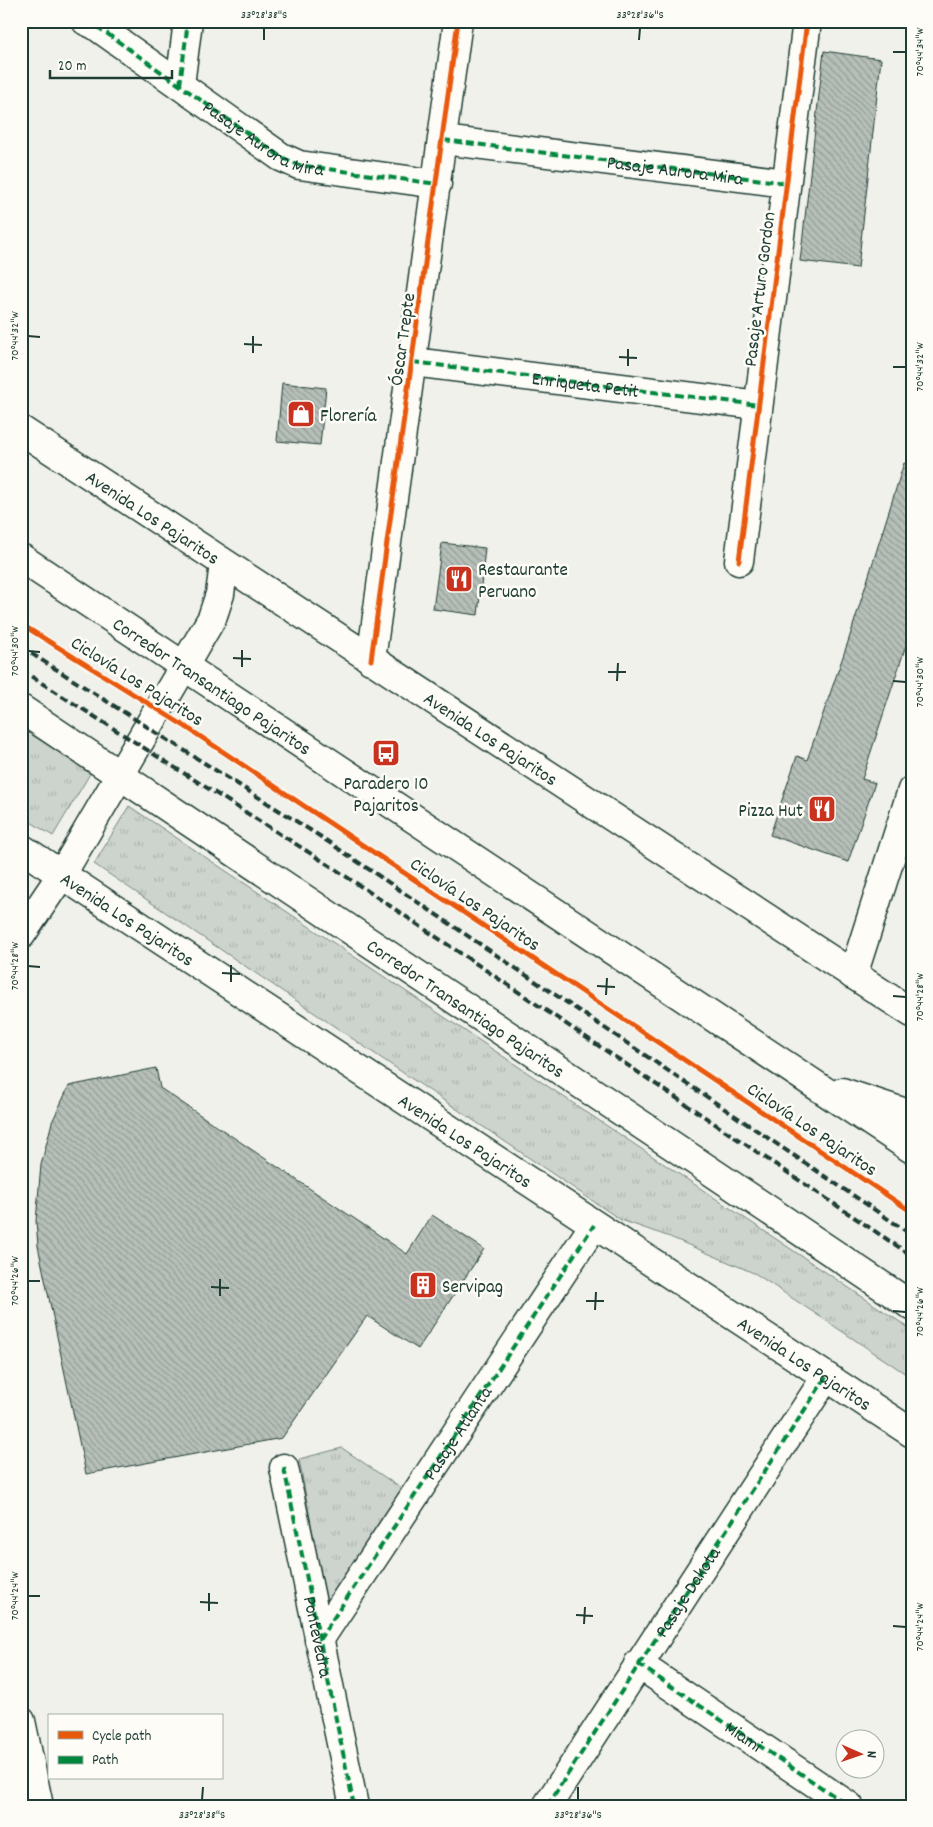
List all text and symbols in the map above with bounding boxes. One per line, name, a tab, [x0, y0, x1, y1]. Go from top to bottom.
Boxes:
text: 33°28'38"S	[241, 7, 287, 24]
text: 33°28'36"S	[616, 7, 664, 24]
text: 70°44'34"W	[912, 27, 929, 76]
scale bar	[50, 48, 172, 80]
text: 20 m	[58, 56, 86, 78]
street label: Pasaje Aurora Mira	[196, 95, 326, 185]
street label: Pasaje Aurora Mira	[605, 151, 746, 195]
street label: Pasaje Arturo Gordon	[739, 210, 784, 368]
street label: Óscar Trepte	[385, 291, 424, 388]
text: 70°44'32"W	[7, 311, 24, 361]
text: 70°44'32"W	[912, 342, 929, 392]
street label: Enriqueta Petit	[530, 367, 640, 407]
shop icon: Florería	[286, 399, 316, 429]
place label: Florería	[320, 404, 377, 431]
street label: Avenida Los Pajaritos	[79, 466, 224, 573]
place label: Restaurante Peruano	[478, 558, 568, 607]
restaurant icon: Restaurante Peruano	[444, 564, 474, 594]
street label: Corredor Transantiago Pajaritos	[106, 612, 315, 764]
text: 70°44'30"W	[7, 626, 24, 676]
street label: Ciclovía Los Pajaritos	[64, 631, 208, 735]
text: 70°44'30"W	[912, 657, 929, 707]
street label: Avenida Los Pajaritos	[417, 687, 562, 794]
bus stop icon: Paradero 10 Pajaritos	[371, 738, 401, 768]
place label: Paradero 10 Pajaritos	[343, 772, 429, 821]
restaurant icon: Pizza Hut	[807, 794, 837, 824]
place label: Pizza Hut	[738, 799, 803, 826]
street label: Ciclovía Los Pajaritos	[403, 852, 545, 960]
street label: Avenida Los Pajaritos	[54, 867, 198, 975]
street label: Corredor Transantiago Pajaritos	[360, 934, 569, 1086]
text: 70°44'28"W	[7, 942, 24, 990]
text: 70°44'28"W	[912, 973, 929, 1021]
street label: Ciclovía Los Pajaritos	[740, 1077, 882, 1185]
street label: Avenida Los Pajaritos	[391, 1089, 536, 1197]
text: 70°44'26"W	[7, 1256, 24, 1306]
building icon: Servipag	[408, 1270, 438, 1300]
place label: Servipag	[442, 1275, 503, 1302]
text: 70°44'26"W	[912, 1287, 929, 1337]
street label: Avenida Los Pajaritos	[731, 1312, 875, 1420]
street label: Pasaje Atlanta	[418, 1381, 501, 1487]
street label: Pasaje Dakota	[650, 1542, 730, 1644]
text: 70°44'24"W	[7, 1572, 24, 1620]
street label: Pontevedra	[294, 1594, 337, 1681]
text: 70°44'24"W	[912, 1603, 929, 1651]
legend	[48, 1714, 222, 1780]
street label: Miami	[718, 1716, 767, 1761]
text: Cycle path	[92, 1726, 152, 1748]
north arrow	[836, 1730, 886, 1780]
text: Path	[92, 1750, 118, 1772]
text: N	[861, 1751, 881, 1758]
text: 33°28'38"S	[179, 1807, 225, 1824]
text: 33°28'36"S	[554, 1807, 602, 1824]

